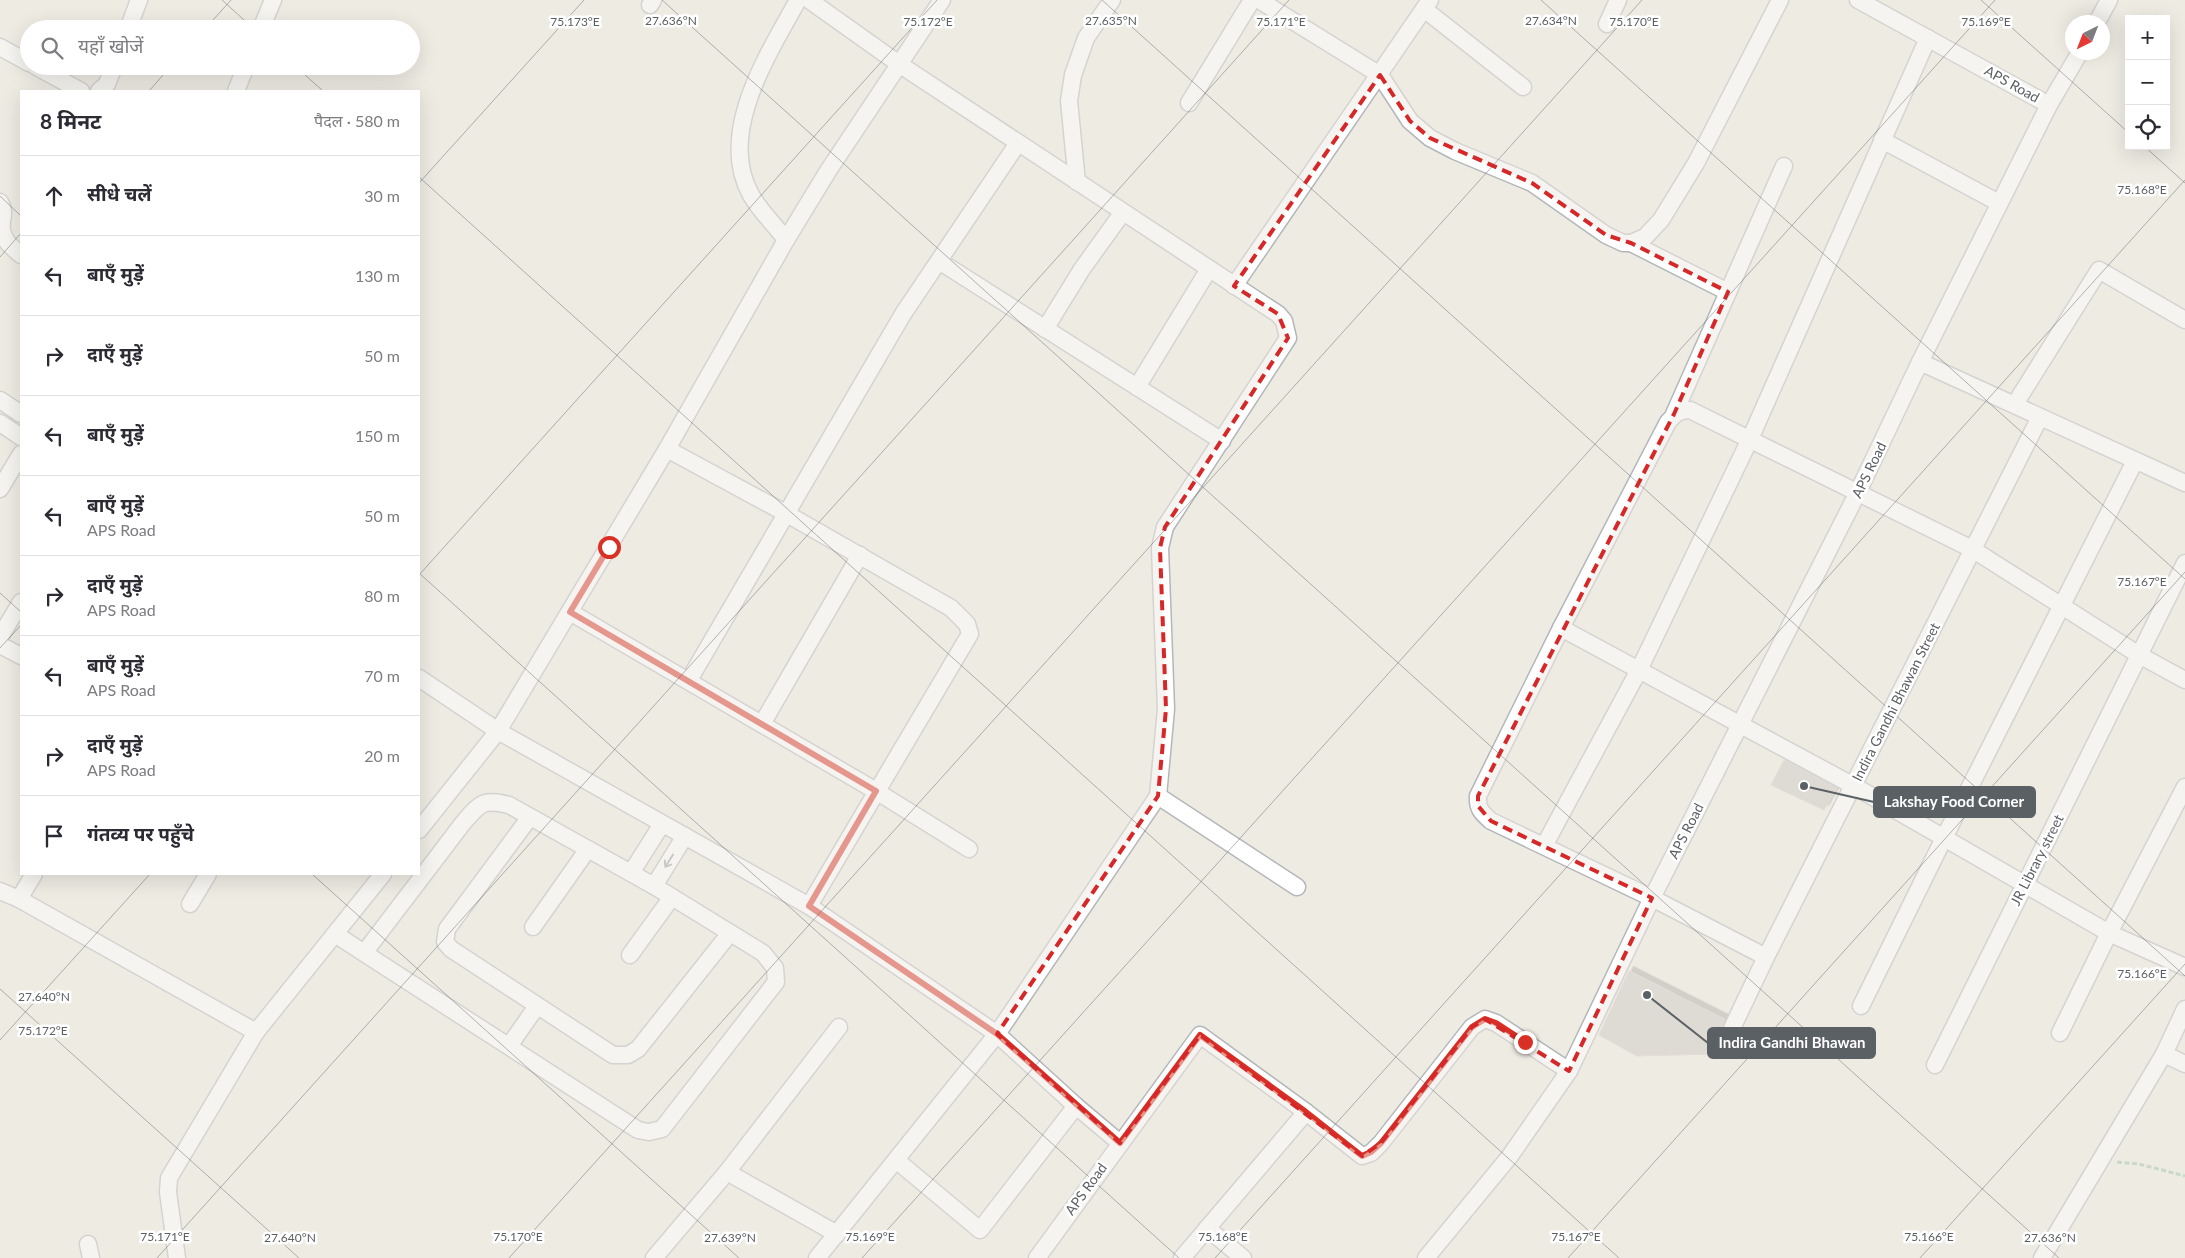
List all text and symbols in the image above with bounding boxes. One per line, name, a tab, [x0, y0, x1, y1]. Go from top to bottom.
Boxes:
text: 27.636°N	[645, 13, 697, 28]
text: 27.635°N	[1085, 13, 1137, 28]
text: 27.634°N	[1525, 13, 1577, 28]
text: 75.173°E	[550, 14, 600, 29]
text: 75.172°E	[903, 14, 953, 29]
text: 75.171°E	[1256, 14, 1306, 29]
text: 75.170°E	[1609, 14, 1659, 29]
text: 75.169°E	[1961, 14, 2011, 29]
north arrow	[2065, 15, 2110, 60]
map controls	[2125, 15, 2170, 150]
button: +	[2125, 15, 2170, 60]
search box	[20, 20, 420, 75]
icon: search	[38, 34, 66, 62]
text: यहाँ खोजें	[78, 34, 143, 57]
button: −	[2125, 60, 2170, 105]
street label: APS Road	[1982, 62, 2043, 106]
button: locate	[2125, 105, 2170, 150]
text: 8 मिनट	[40, 108, 101, 133]
text: पैदल · 580 m	[314, 111, 400, 130]
icon: ahead	[40, 182, 68, 210]
text: सीधे चलें	[87, 182, 152, 205]
text: 75.168°E	[2117, 182, 2167, 197]
text: 30 m	[364, 186, 400, 205]
icon: left	[40, 262, 68, 290]
text: बाएँ मुड़ें	[87, 262, 144, 285]
text: 130 m	[355, 266, 400, 285]
icon: right	[40, 342, 68, 370]
text: दाएँ मुड़ें	[87, 342, 143, 365]
text: 50 m	[364, 346, 400, 365]
icon: left	[40, 422, 68, 450]
text: बाएँ मुड़ें	[87, 422, 144, 445]
text: 150 m	[355, 426, 400, 445]
street label: APS Road	[1848, 439, 1889, 501]
text: बाएँ मुड़ें	[87, 493, 144, 516]
icon: left	[40, 502, 68, 530]
text: 50 m	[364, 506, 400, 525]
text: APS Road	[87, 520, 156, 539]
route start	[598, 536, 621, 559]
text: दाएँ मुड़ें	[87, 573, 143, 596]
text: 75.167°E	[2117, 574, 2167, 589]
icon: right	[40, 582, 68, 610]
text: 80 m	[364, 586, 400, 605]
text: APS Road	[87, 600, 156, 619]
street label: Indira Gandhi Bhawan Street	[1848, 620, 1943, 784]
text: बाएँ मुड़ें	[87, 653, 144, 676]
icon: left	[40, 662, 68, 690]
text: 70 m	[364, 666, 400, 685]
text: APS Road	[87, 680, 156, 699]
text: दाएँ मुड़ें	[87, 733, 143, 756]
icon: right	[40, 742, 68, 770]
text: 20 m	[364, 746, 400, 765]
text: APS Road	[87, 760, 156, 779]
callout: Lakshay Food Corner	[1874, 787, 2035, 817]
text: Lakshay Food Corner	[1884, 792, 2025, 810]
street label: APS Road	[1664, 800, 1707, 861]
street label: JR Library street	[2006, 811, 2067, 908]
icon: arrive	[40, 822, 68, 850]
text: गंतव्य पर पहुँचे	[87, 822, 194, 845]
one-way arrow	[663, 853, 673, 867]
text: 75.166°E	[2117, 966, 2167, 981]
text: 27.640°N	[18, 989, 70, 1004]
text: 75.172°E	[18, 1023, 68, 1038]
callout: Indira Gandhi Bhawan	[1708, 1028, 1875, 1058]
route end	[1514, 1031, 1537, 1054]
text: Indira Gandhi Bhawan	[1718, 1033, 1866, 1051]
street label: APS Road	[1061, 1159, 1110, 1218]
text: 75.171°E	[140, 1229, 190, 1244]
text: 75.170°E	[493, 1229, 543, 1244]
text: 75.169°E	[845, 1229, 895, 1244]
text: 75.168°E	[1198, 1229, 1248, 1244]
text: 75.167°E	[1551, 1229, 1601, 1244]
text: 75.166°E	[1904, 1229, 1954, 1244]
text: 27.640°N	[264, 1230, 316, 1245]
text: 27.639°N	[704, 1230, 756, 1245]
text: 27.636°N	[2024, 1230, 2076, 1245]

